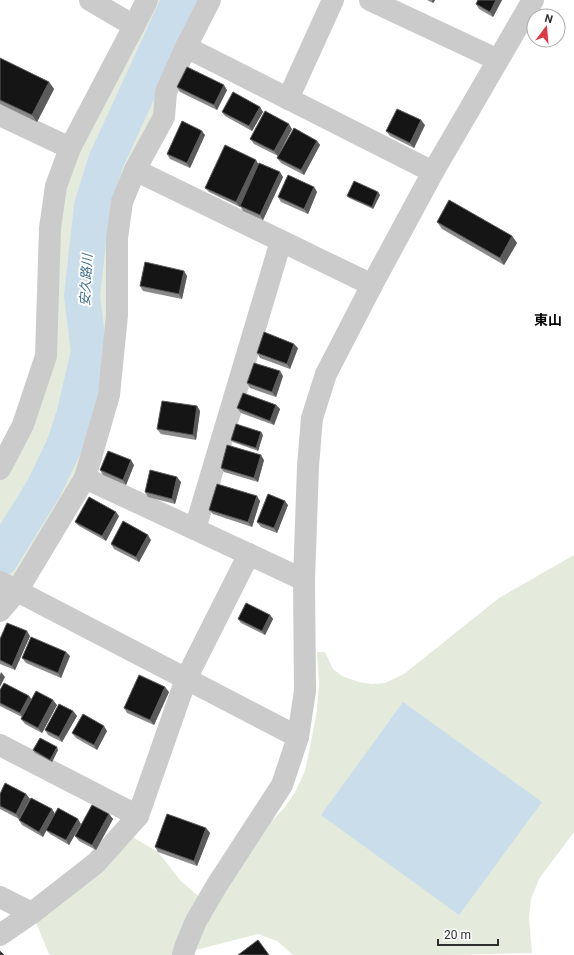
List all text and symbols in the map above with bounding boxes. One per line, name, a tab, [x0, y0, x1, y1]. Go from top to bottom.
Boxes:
north arrow	[526, 8, 566, 48]
text: N	[543, 12, 554, 26]
water label: 安久路川	[77, 252, 95, 306]
district label: 東山	[534, 312, 562, 328]
scale bar	[438, 921, 498, 947]
text: 20 m	[444, 928, 471, 942]

